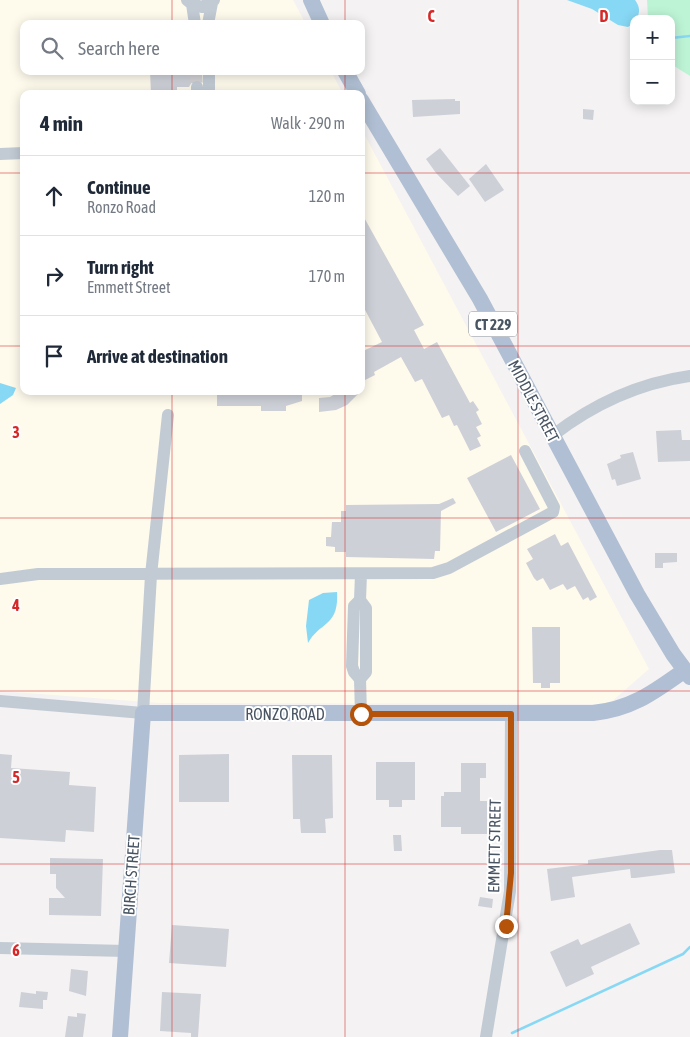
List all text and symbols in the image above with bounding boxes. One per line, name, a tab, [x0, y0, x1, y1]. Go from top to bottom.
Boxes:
text: C	[427, 7, 435, 25]
text: D	[600, 7, 609, 25]
map controls	[630, 15, 675, 105]
button: +	[630, 15, 675, 60]
search box	[20, 20, 365, 75]
icon: search	[38, 34, 66, 62]
text: Search here	[78, 37, 160, 59]
button: −	[630, 60, 675, 105]
text: 4 min	[40, 111, 83, 135]
text: Walk · 290 m	[271, 114, 345, 132]
text: Continue	[87, 176, 151, 198]
icon: ahead	[40, 182, 68, 210]
text: 120 m	[309, 187, 345, 205]
text: Ronzo Road	[87, 198, 156, 216]
text: Turn right	[87, 256, 154, 278]
icon: right	[40, 262, 68, 290]
text: 170 m	[309, 267, 345, 285]
text: Emmett Street	[87, 278, 171, 296]
road number: CT 229	[469, 312, 517, 336]
icon: arrive	[40, 342, 68, 370]
text: Arrive at destination	[87, 345, 228, 367]
street label: MIDDLE STREET	[505, 357, 563, 445]
text: 3	[12, 423, 20, 441]
text: 4	[11, 596, 20, 614]
route start	[350, 703, 373, 726]
street label: RONZO ROAD	[245, 705, 325, 723]
text: 5	[12, 768, 20, 786]
street label: EMMETT STREET	[484, 799, 504, 893]
street label: BIRCH STREET	[119, 834, 143, 916]
route end	[495, 915, 518, 938]
text: 6	[12, 941, 20, 959]

